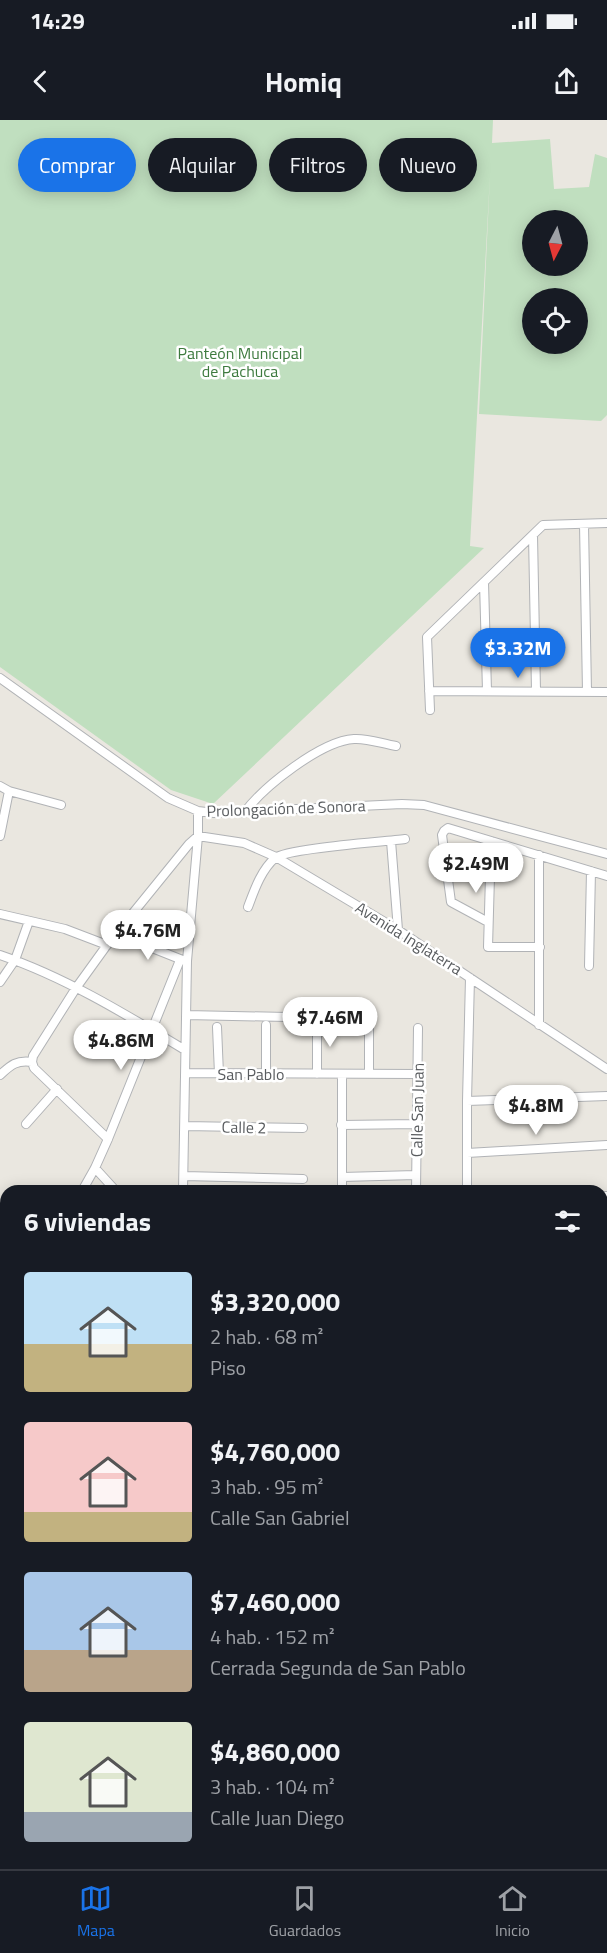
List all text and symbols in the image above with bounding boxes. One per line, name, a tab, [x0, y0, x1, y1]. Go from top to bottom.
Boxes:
text: 14:29	[30, 4, 85, 38]
text: Homiq	[265, 61, 342, 102]
icon: back	[24, 65, 57, 98]
icon: share	[550, 65, 583, 98]
chip: Comprar	[18, 138, 136, 192]
chip: Alquilar	[148, 138, 257, 192]
chip: Filtros	[269, 138, 367, 192]
chip: Nuevo	[379, 138, 477, 192]
north arrow	[522, 210, 588, 276]
map controls	[522, 210, 588, 354]
button: locate	[522, 288, 588, 354]
park label: Panteón Municipal de Pachuca	[178, 341, 302, 383]
pin: $3.32M	[469, 628, 567, 679]
text: $3.32M	[484, 632, 552, 663]
street label: Prolongación de Sonora	[206, 793, 366, 823]
pin: $2.49M	[427, 843, 525, 894]
text: $2.49M	[442, 847, 510, 878]
street label: Avenida Inglaterra	[351, 895, 467, 981]
pin: $4.76M	[99, 910, 197, 961]
text: $4.76M	[114, 914, 182, 945]
pin: $7.46M	[281, 997, 379, 1048]
text: $7.46M	[296, 1001, 364, 1032]
pin: $4.86M	[72, 1020, 170, 1071]
text: $4.86M	[87, 1024, 155, 1055]
street label: San Pablo	[218, 1062, 284, 1086]
street label: Calle San Juan	[404, 1063, 430, 1157]
pin: $4.8M	[494, 1085, 578, 1136]
text: $4.8M	[508, 1089, 564, 1120]
street label: Calle 2	[221, 1115, 267, 1139]
text: 6 viviendas	[24, 1202, 151, 1241]
icon: filters	[551, 1205, 584, 1238]
text: $3,320,000	[210, 1282, 340, 1321]
icon: home	[72, 1296, 144, 1368]
text: 2 hab. · 68 m²	[210, 1321, 323, 1352]
text: Piso	[210, 1352, 246, 1383]
text: $4,760,000	[210, 1432, 340, 1471]
icon: home	[72, 1446, 144, 1518]
text: 3 hab. · 95 m²	[210, 1471, 323, 1502]
text: Calle San Gabriel	[210, 1502, 350, 1533]
text: $7,460,000	[210, 1582, 340, 1621]
icon: home	[72, 1596, 144, 1668]
text: 4 hab. · 152 m²	[210, 1621, 335, 1652]
text: Cerrada Segunda de San Pablo	[210, 1652, 466, 1683]
text: $4,860,000	[210, 1732, 340, 1771]
icon: home	[72, 1746, 144, 1818]
text: 3 hab. · 104 m²	[210, 1771, 335, 1802]
text: Calle Juan Diego	[210, 1802, 344, 1833]
tab: Mapa	[77, 1882, 115, 1942]
tab: Guardados	[269, 1882, 341, 1942]
tab: Inicio	[495, 1882, 530, 1942]

